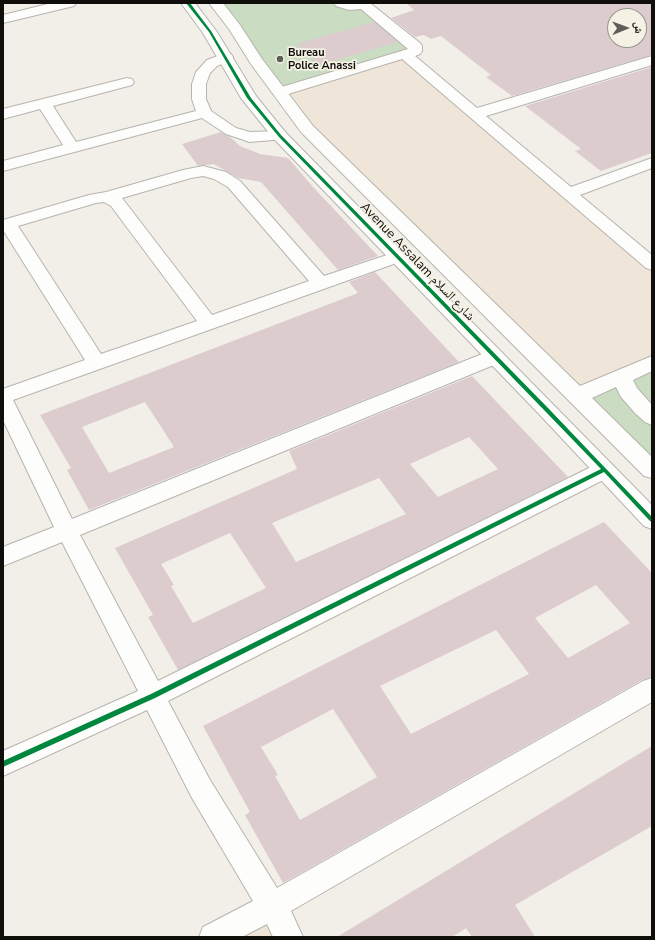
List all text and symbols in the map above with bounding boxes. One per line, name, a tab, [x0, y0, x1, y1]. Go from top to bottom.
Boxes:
north arrow	[607, 8, 647, 48]
text: ش	[631, 22, 646, 34]
place label: Bureau Police Anassi	[288, 46, 356, 72]
marker: Bureau Police Anassi	[275, 54, 285, 64]
street label: Avenue Assalam شارع السلام	[356, 200, 478, 324]

